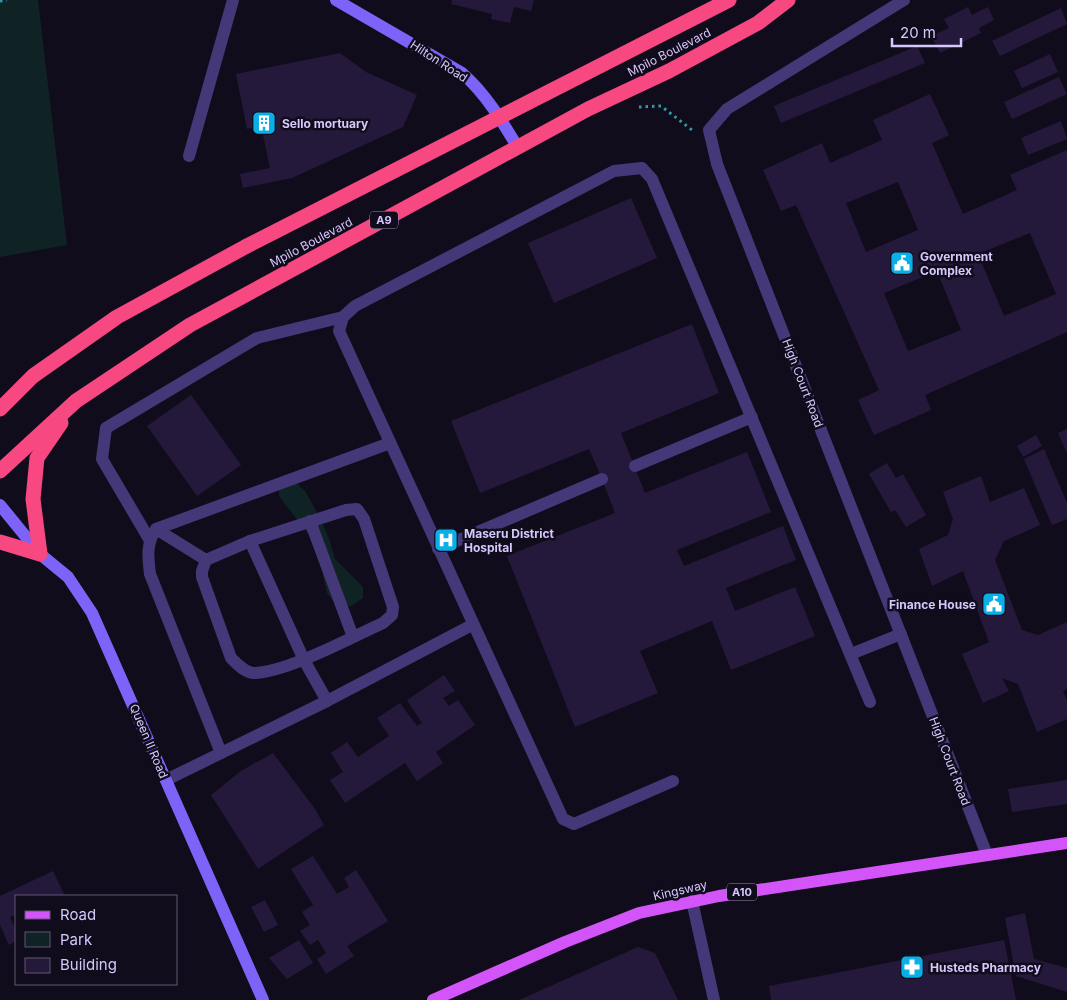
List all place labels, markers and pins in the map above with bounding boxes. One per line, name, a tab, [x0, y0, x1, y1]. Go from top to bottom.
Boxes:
building icon: Sello mortuary	[251, 110, 277, 136]
place label: Sello mortuary	[282, 116, 369, 131]
place label: Government Complex	[920, 249, 993, 278]
public building icon: Government Complex	[889, 250, 915, 276]
place label: Maseru District Hospital	[464, 526, 555, 555]
hospital icon: Maseru District Hospital	[433, 527, 459, 553]
public building icon: Finance House	[981, 591, 1007, 617]
place label: Finance House	[889, 597, 976, 612]
pharmacy icon: Husteds Pharmacy	[899, 954, 925, 980]
place label: Husteds Pharmacy	[930, 960, 1042, 975]

